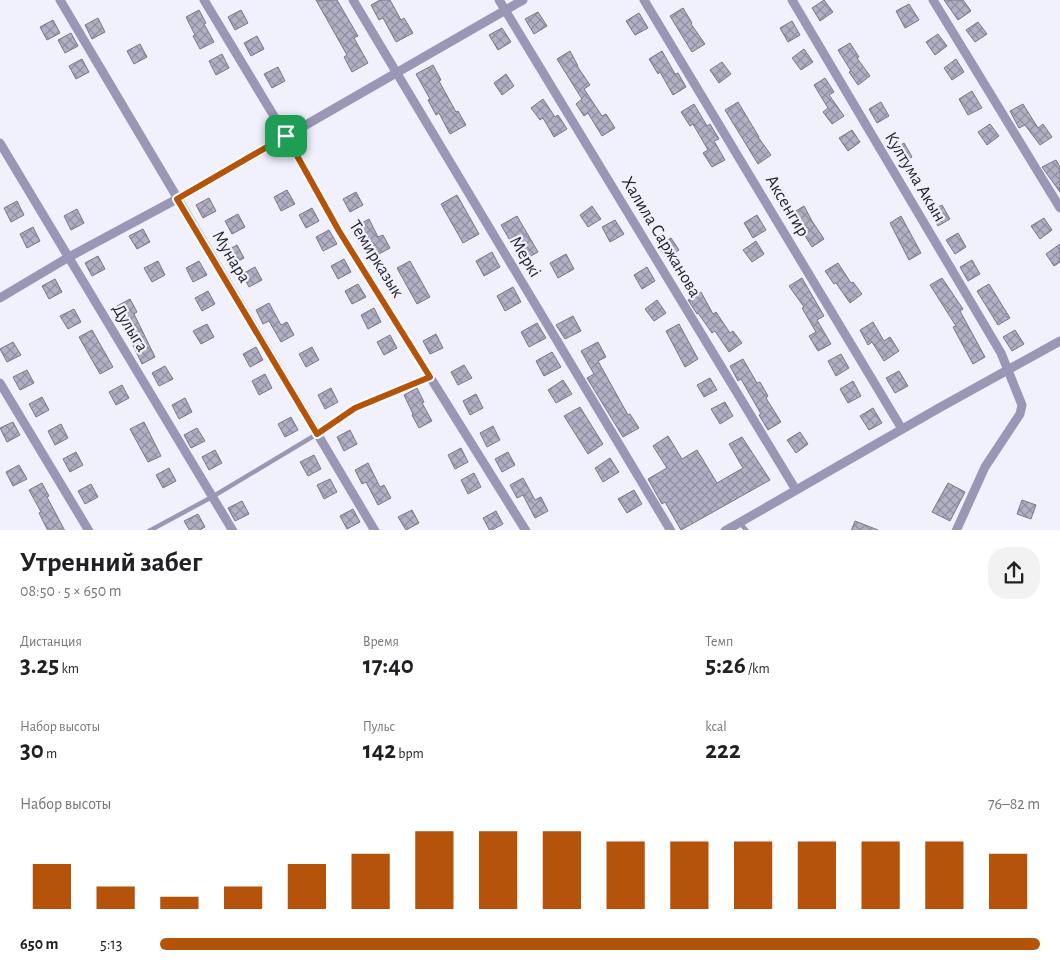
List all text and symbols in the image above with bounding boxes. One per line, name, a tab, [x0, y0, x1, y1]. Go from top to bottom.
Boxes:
pin	[265, 115, 307, 157]
icon: arrive	[272, 122, 300, 150]
street label: Култума Акын	[881, 129, 949, 225]
street label: Аксенгир	[762, 172, 812, 240]
street label: Халила Саржанова	[618, 174, 704, 300]
street label: Темирказык	[345, 217, 407, 301]
street label: Мунара	[209, 228, 253, 286]
street label: Меркі	[506, 233, 544, 281]
street label: Дулыга	[109, 301, 151, 355]
button: share	[988, 547, 1040, 599]
text: Утренний забег	[20, 549, 202, 577]
text: 08:50 · 5 × 650 m	[20, 583, 122, 599]
text: Дистанция	[20, 635, 82, 649]
text: Время	[363, 635, 399, 649]
text: Темп	[705, 635, 733, 649]
text: 3.25	[20, 653, 59, 678]
text: 17:40	[363, 653, 414, 678]
text: 5:26	[705, 653, 746, 678]
text: km	[59, 662, 79, 676]
text: /km	[746, 662, 770, 676]
text: Набор высоты	[20, 720, 100, 734]
text: Пульс	[363, 720, 395, 734]
text: kcal	[705, 720, 727, 734]
text: 30	[20, 738, 44, 763]
text: 142	[363, 738, 396, 763]
text: 222	[705, 738, 741, 763]
text: m	[44, 747, 57, 761]
text: bpm	[396, 747, 424, 761]
text: Набор высоты	[20, 796, 111, 812]
text: 76–82 m	[988, 796, 1040, 812]
text: 650 m	[20, 936, 58, 952]
text: 5:13	[100, 936, 122, 952]

